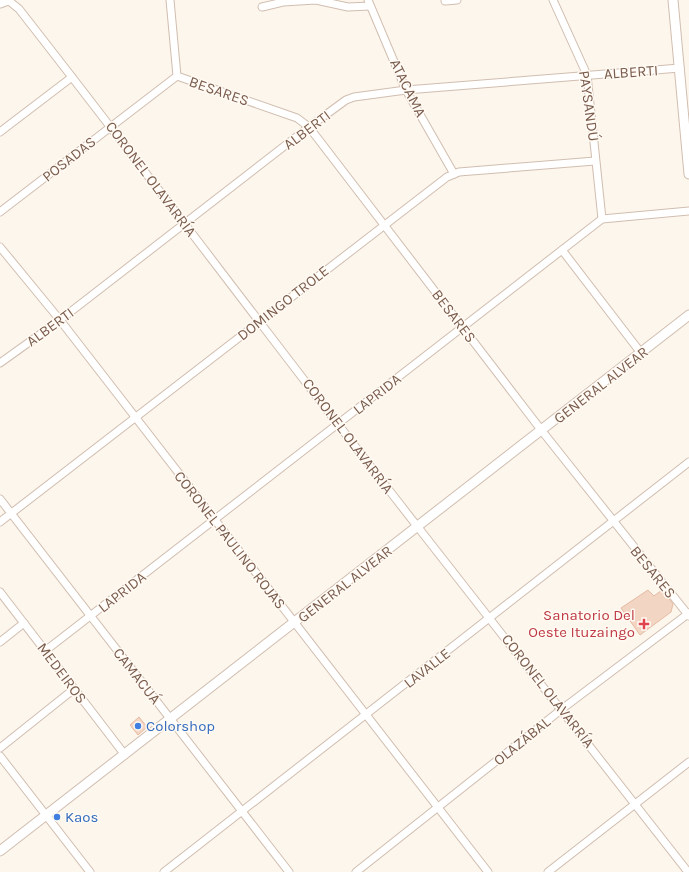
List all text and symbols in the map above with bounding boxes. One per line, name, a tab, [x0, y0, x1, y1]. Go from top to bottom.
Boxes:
street label: ATACAMA	[386, 56, 430, 120]
street label: ALBERTI	[603, 61, 659, 83]
street label: PAYSANDÚ	[575, 69, 603, 143]
street label: BESARES	[187, 72, 251, 110]
street label: ALBERTI	[280, 106, 334, 154]
street label: CORONEL OLAVARRÍA	[102, 118, 200, 240]
street label: POSADAS	[39, 132, 99, 186]
street label: DOMINGO TROLE	[234, 262, 332, 344]
street label: BESARES	[428, 286, 480, 346]
street label: ALBERTI	[23, 304, 77, 350]
street label: GENERAL ALVEAR	[550, 343, 652, 427]
street label: LAPRIDA	[349, 369, 405, 418]
street label: CORONEL OLAVARRÍA	[299, 375, 397, 497]
street label: CORONEL PAULINO ROJAS	[170, 467, 290, 613]
street label: GENERAL ALVEAR	[294, 542, 396, 626]
street label: BESARES	[626, 542, 680, 602]
street label: LAPRIDA	[94, 567, 150, 616]
place label: Sanatorio Del Oeste Ituzaingo	[528, 606, 635, 641]
marker: Sanatorio Del Oeste Ituzaingo	[638, 618, 650, 630]
street label: CORONEL OLAVARRÍA	[498, 630, 598, 752]
street label: MEDEIROS	[33, 639, 91, 707]
street label: CAMACUÁ	[109, 644, 165, 708]
street label: LAVALLE	[400, 644, 454, 692]
street label: OLAZÁBAL	[490, 713, 554, 769]
place label: Colorshop	[146, 717, 215, 735]
marker: Colorshop	[133, 721, 143, 731]
place label: Kaos	[65, 808, 98, 826]
marker: Kaos	[52, 812, 62, 822]

